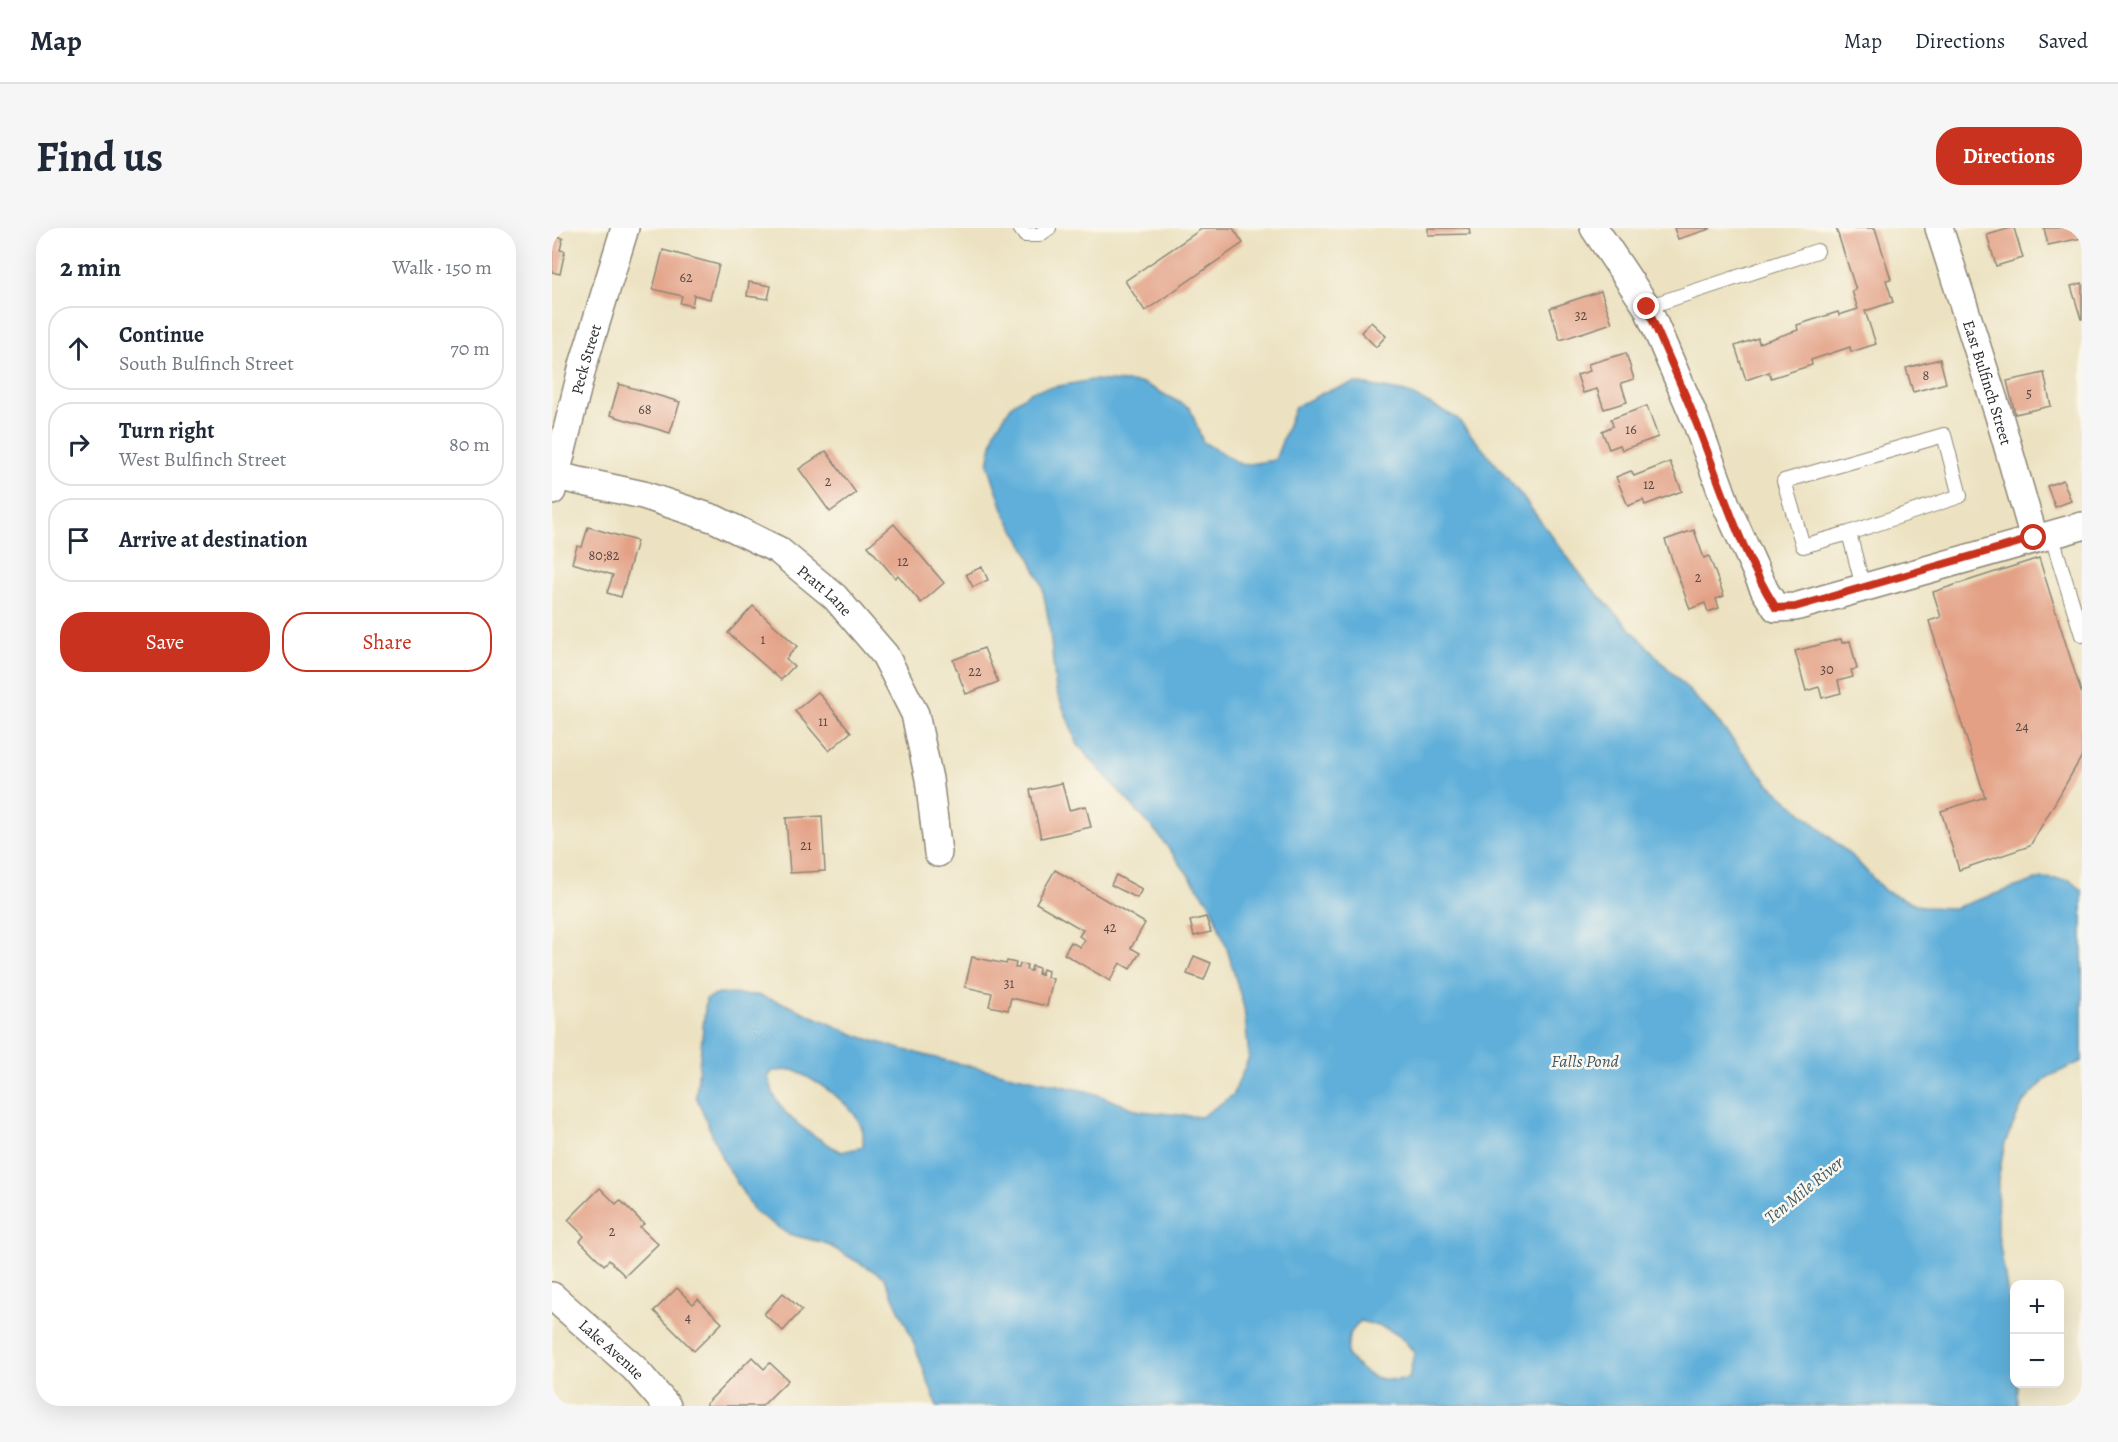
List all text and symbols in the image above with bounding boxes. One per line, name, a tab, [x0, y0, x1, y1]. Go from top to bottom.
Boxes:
text: Map	[30, 22, 82, 60]
text: Map	[1844, 27, 1882, 55]
text: Directions	[1915, 27, 2005, 55]
text: Saved	[2038, 27, 2088, 55]
button: Directions	[1936, 127, 2082, 185]
text: Find us	[36, 128, 163, 185]
text: 2 min	[60, 250, 121, 285]
text: Walk · 150 m	[392, 254, 492, 281]
house number: 62	[679, 268, 693, 287]
route end	[1633, 293, 1659, 319]
house number: 32	[1575, 306, 1588, 325]
street label: East Bulfinch Street	[1957, 318, 2017, 448]
text: Continue	[119, 320, 204, 350]
street label: Peck Street	[566, 321, 607, 397]
icon: ahead	[62, 332, 95, 365]
text: 70 m	[450, 335, 490, 362]
text: South Bulfinch Street	[119, 350, 294, 377]
house number: 8	[1923, 366, 1930, 385]
house number: 5	[2026, 384, 2032, 403]
house number: 68	[638, 400, 652, 419]
text: Turn right	[119, 416, 215, 446]
house number: 16	[1625, 420, 1637, 439]
icon: right	[62, 428, 95, 461]
text: 80 m	[449, 431, 490, 458]
text: West Bulfinch Street	[119, 446, 286, 473]
house number: 2	[825, 472, 832, 491]
house number: 12	[1643, 475, 1655, 494]
icon: arrive	[62, 524, 95, 557]
route start	[2020, 524, 2046, 550]
text: Arrive at destination	[119, 525, 308, 555]
house number: 80;82	[588, 546, 620, 565]
house number: 12	[897, 552, 909, 571]
street label: Pratt Lane	[792, 560, 857, 621]
house number: 2	[1695, 568, 1702, 587]
button: Save	[60, 612, 270, 672]
button: Share	[282, 612, 492, 672]
house number: 1	[761, 630, 766, 649]
house number: 30	[1820, 660, 1834, 679]
house number: 22	[968, 662, 982, 681]
house number: 11	[818, 712, 828, 731]
house number: 24	[2016, 717, 2029, 736]
house number: 21	[800, 836, 812, 855]
house number: 42	[1104, 918, 1117, 937]
house number: 31	[1004, 974, 1015, 993]
water label: Falls Pond	[1551, 1049, 1620, 1073]
water label: Ten Mile River	[1760, 1150, 1849, 1229]
house number: 2	[609, 1222, 616, 1241]
map controls	[2010, 1280, 2064, 1388]
button: +	[2010, 1280, 2064, 1334]
house number: 4	[685, 1308, 691, 1327]
street label: Lake Avenue	[574, 1314, 649, 1385]
button: −	[2010, 1334, 2064, 1388]

